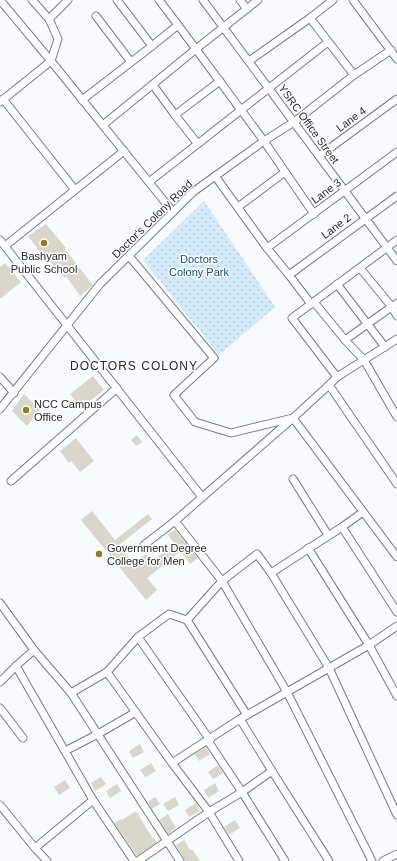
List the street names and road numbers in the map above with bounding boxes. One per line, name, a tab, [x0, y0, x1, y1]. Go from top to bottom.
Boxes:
street label: YSRC Office Street	[276, 82, 342, 166]
street label: Lane 4	[334, 104, 368, 134]
street label: Lane 3	[309, 176, 343, 206]
street label: Doctor's Colony Road	[109, 178, 195, 260]
street label: Lane 2	[319, 211, 353, 241]

